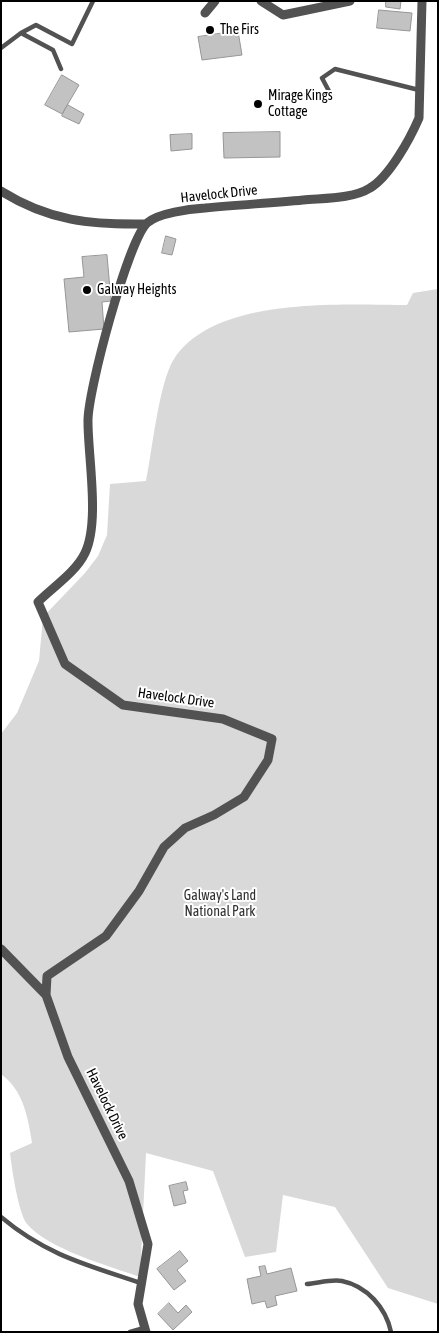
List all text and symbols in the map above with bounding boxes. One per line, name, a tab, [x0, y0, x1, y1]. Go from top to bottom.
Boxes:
place label: The Firs	[220, 22, 259, 38]
marker: The Firs	[204, 24, 216, 36]
place label: Mirage Kings Cottage	[268, 88, 333, 120]
marker: Mirage Kings Cottage	[252, 98, 264, 110]
street label: Havelock Drive	[180, 182, 258, 206]
place label: Galway Heights	[97, 282, 176, 298]
marker: Galway Heights	[81, 284, 93, 296]
street label: Havelock Drive	[137, 684, 215, 712]
park label: Galway's Land National Park	[184, 888, 256, 920]
street label: Havelock Drive	[83, 1066, 131, 1142]

